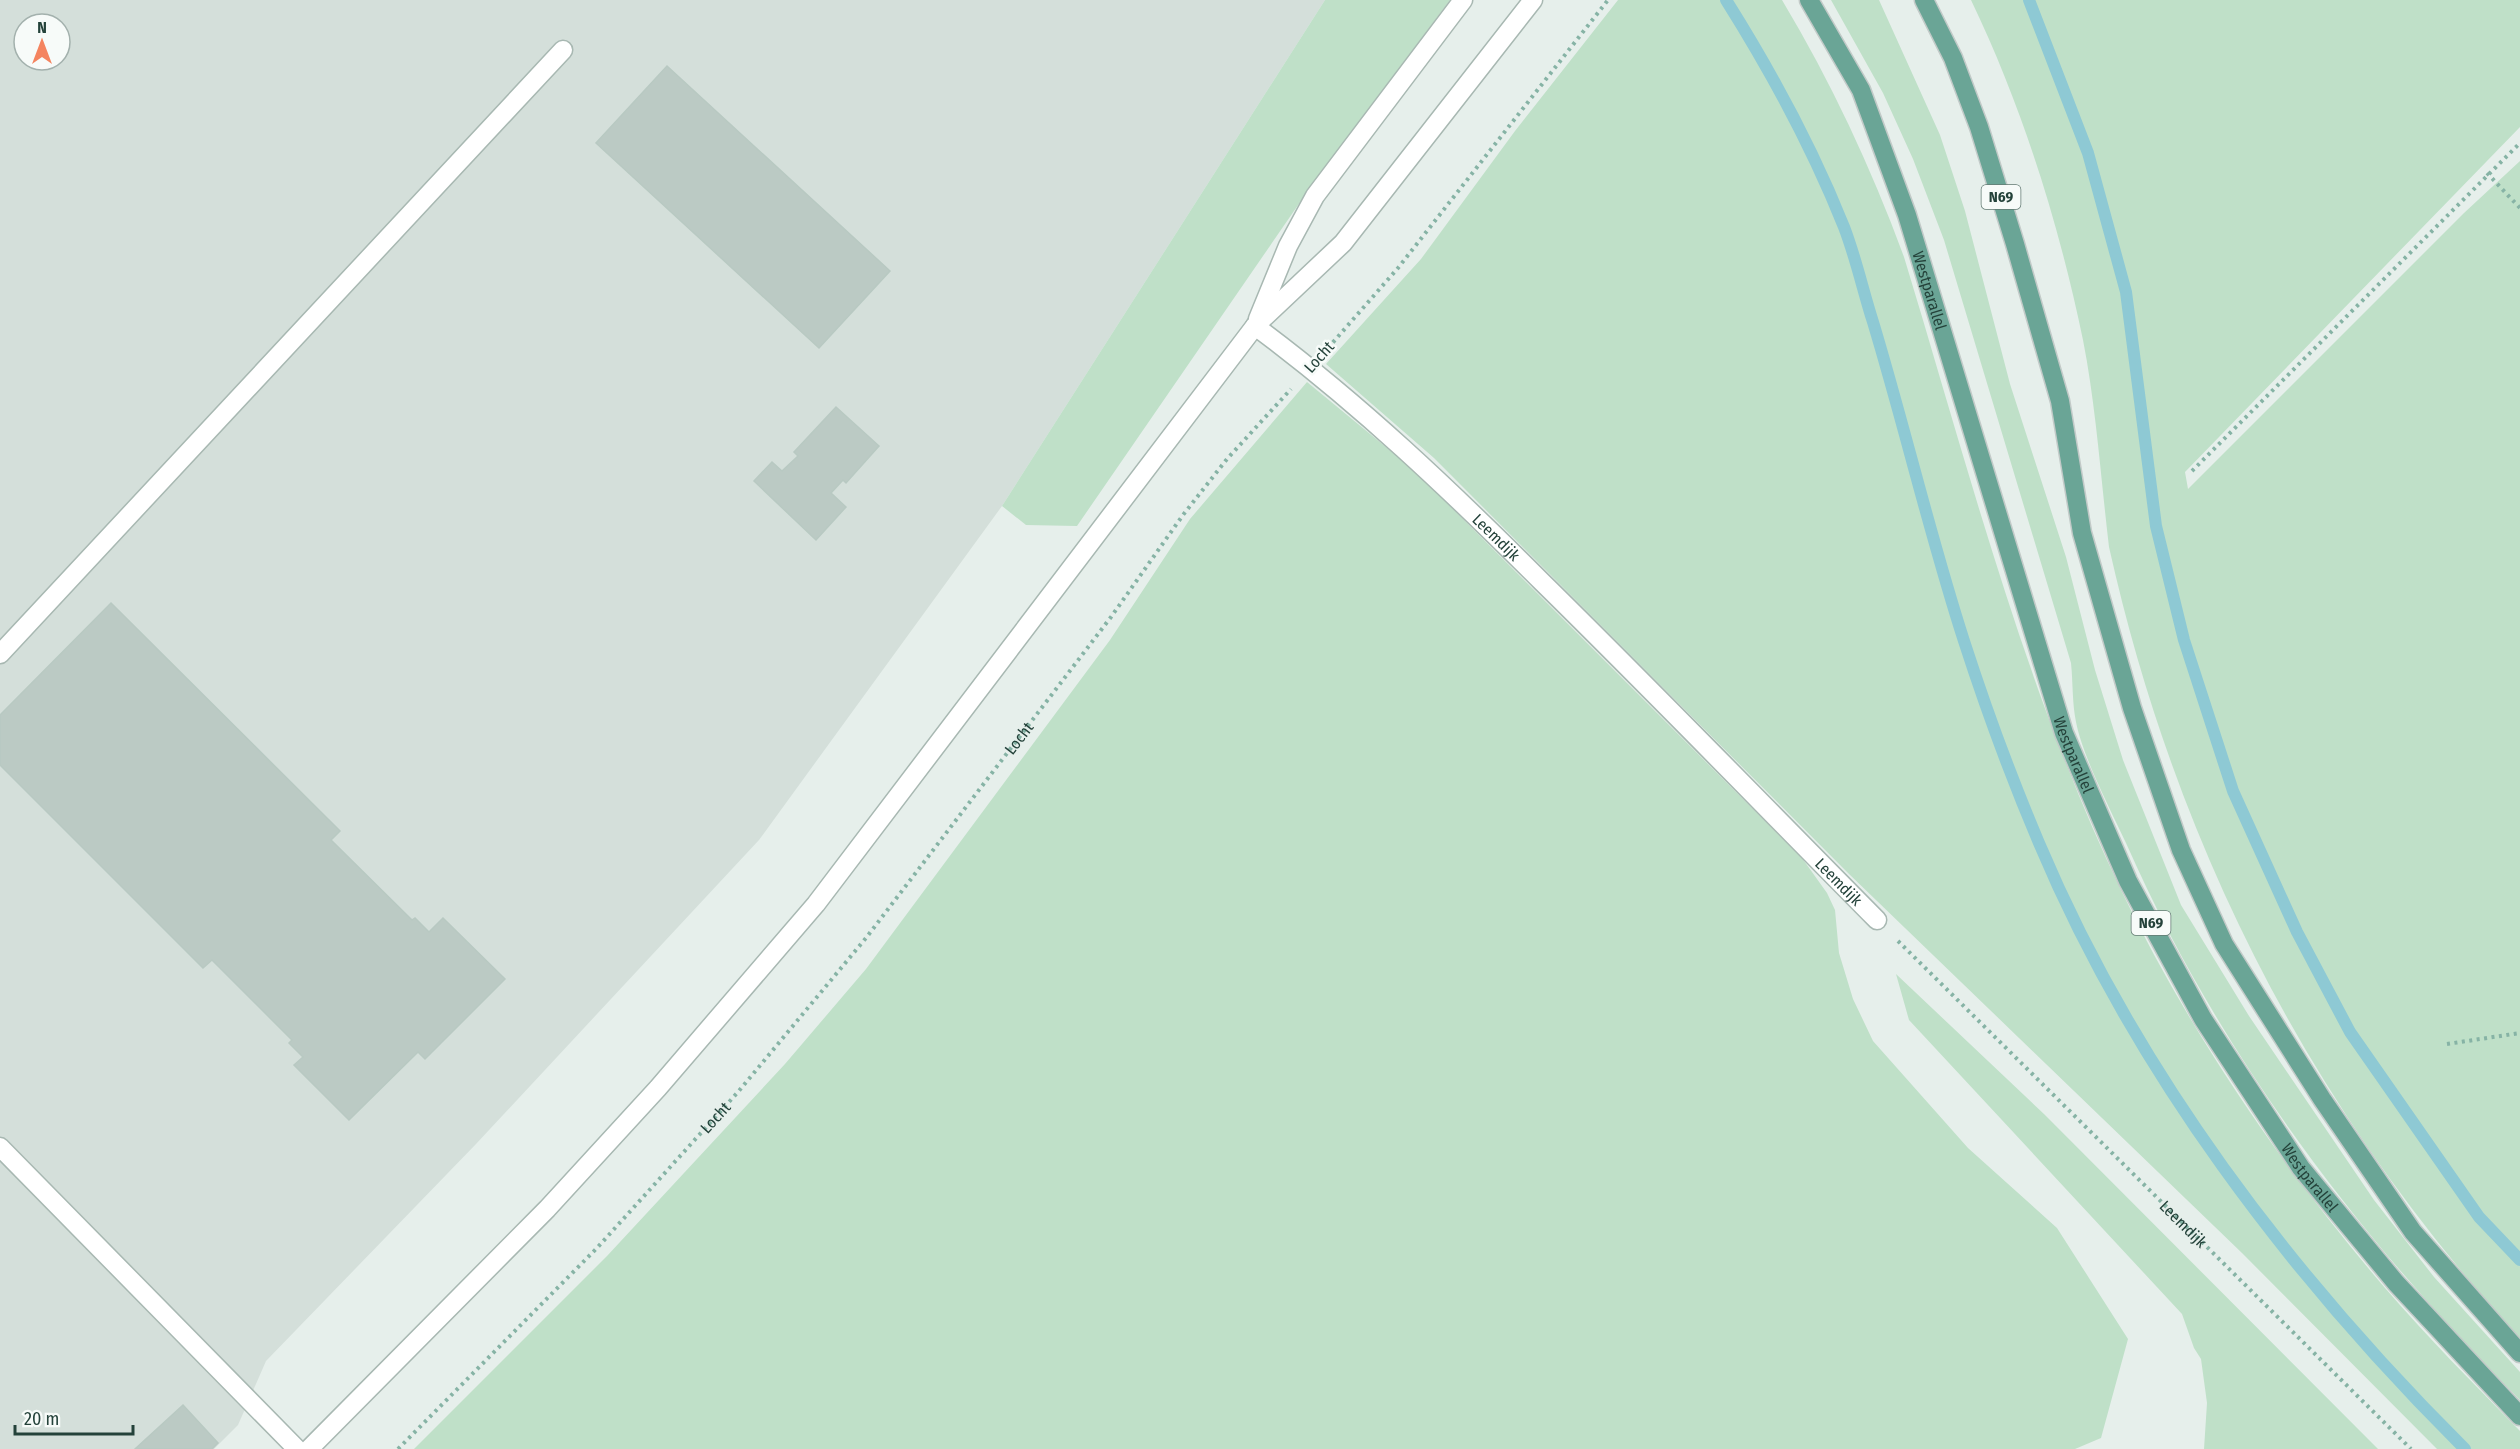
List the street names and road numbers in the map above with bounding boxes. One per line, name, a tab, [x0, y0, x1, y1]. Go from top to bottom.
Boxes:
road number: N69	[1982, 185, 2020, 209]
street label: Westparallel	[1909, 249, 1951, 332]
street label: Locht	[1300, 337, 1339, 377]
street label: Leemdijk	[1469, 510, 1525, 565]
street label: Westparallel	[2050, 714, 2098, 796]
street label: Locht	[1000, 717, 1038, 758]
street label: Leemdijk	[1812, 854, 1867, 910]
road number: N69	[2132, 911, 2170, 935]
street label: Locht	[696, 1097, 735, 1137]
street label: Westparallel	[2278, 1140, 2342, 1215]
street label: Leemdijk	[2156, 1196, 2212, 1252]

